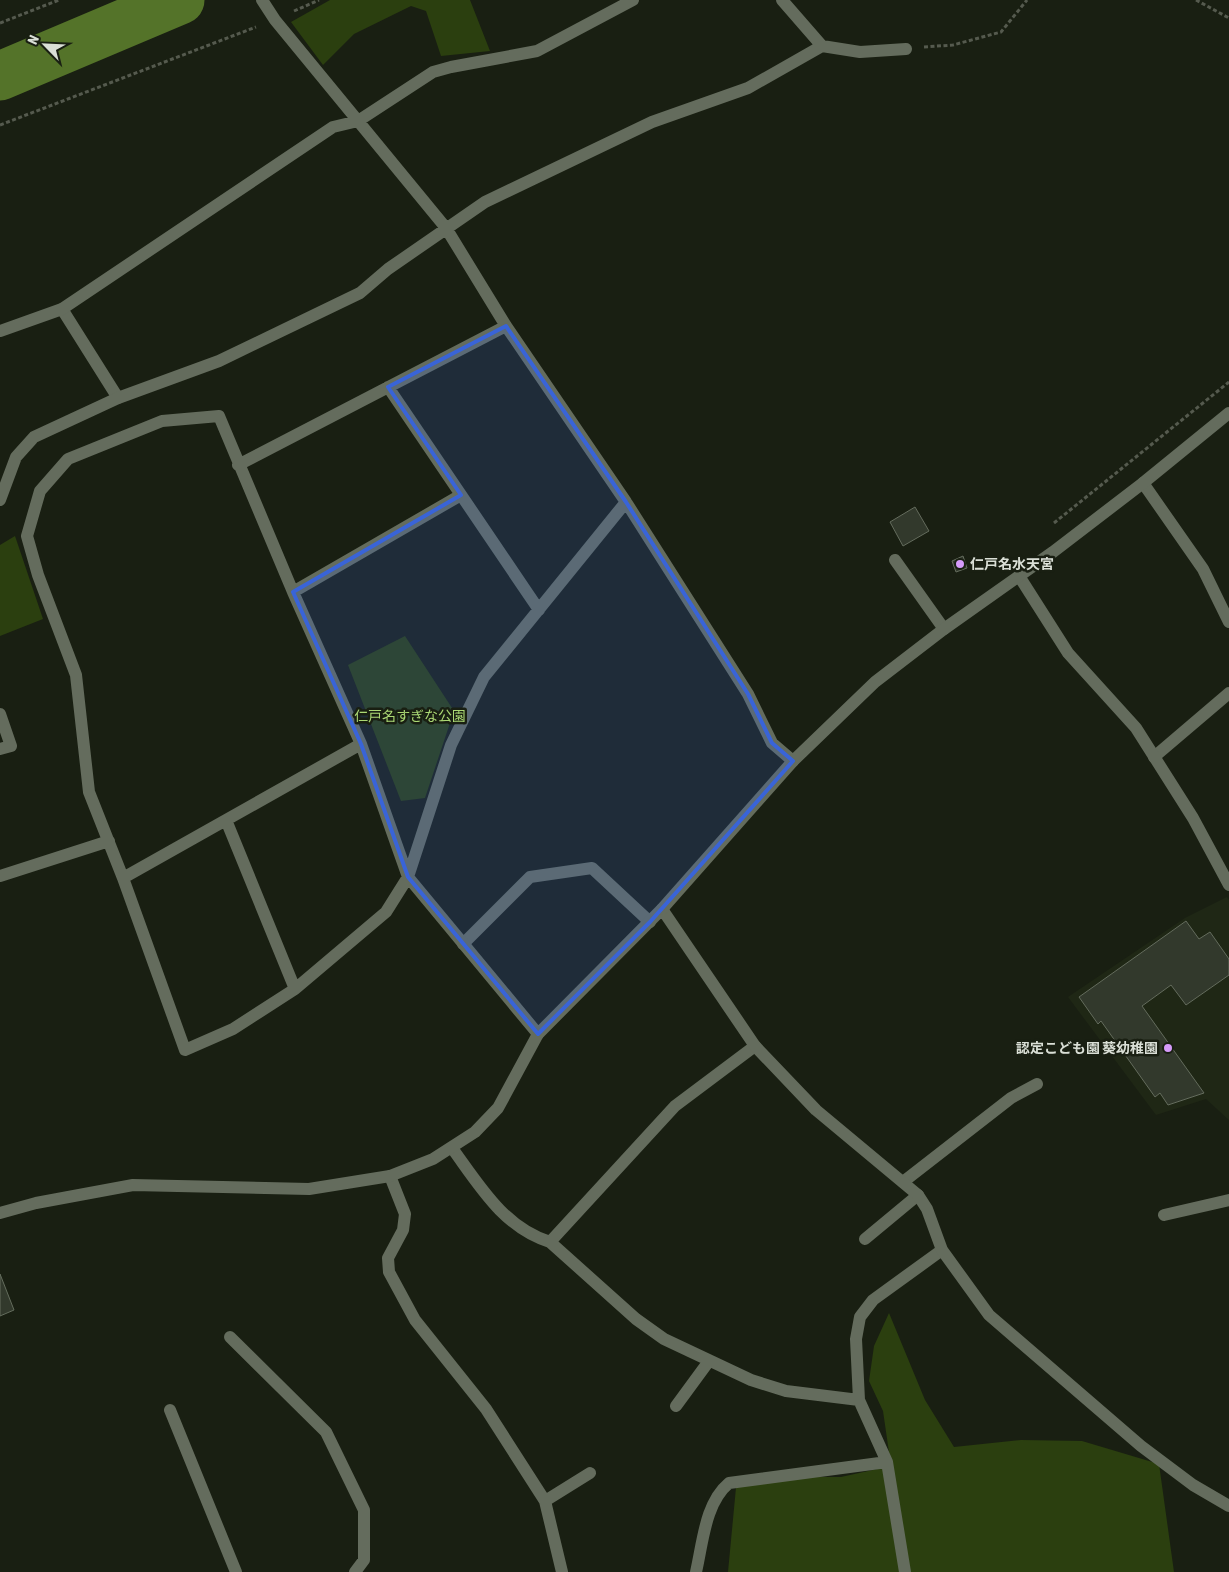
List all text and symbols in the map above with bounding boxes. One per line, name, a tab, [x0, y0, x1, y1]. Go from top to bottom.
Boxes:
north arrow	[20, 20, 70, 70]
text: N	[24, 33, 42, 47]
place label: 仁戸名水天宮	[970, 556, 1054, 572]
marker: 仁戸名水天宮	[954, 558, 966, 570]
park label: 仁戸名すぎな公園	[354, 708, 466, 724]
place label: 認定こども園 葵幼稚園	[1016, 1040, 1158, 1056]
marker: 認定こども園 葵幼稚園	[1162, 1042, 1174, 1054]

